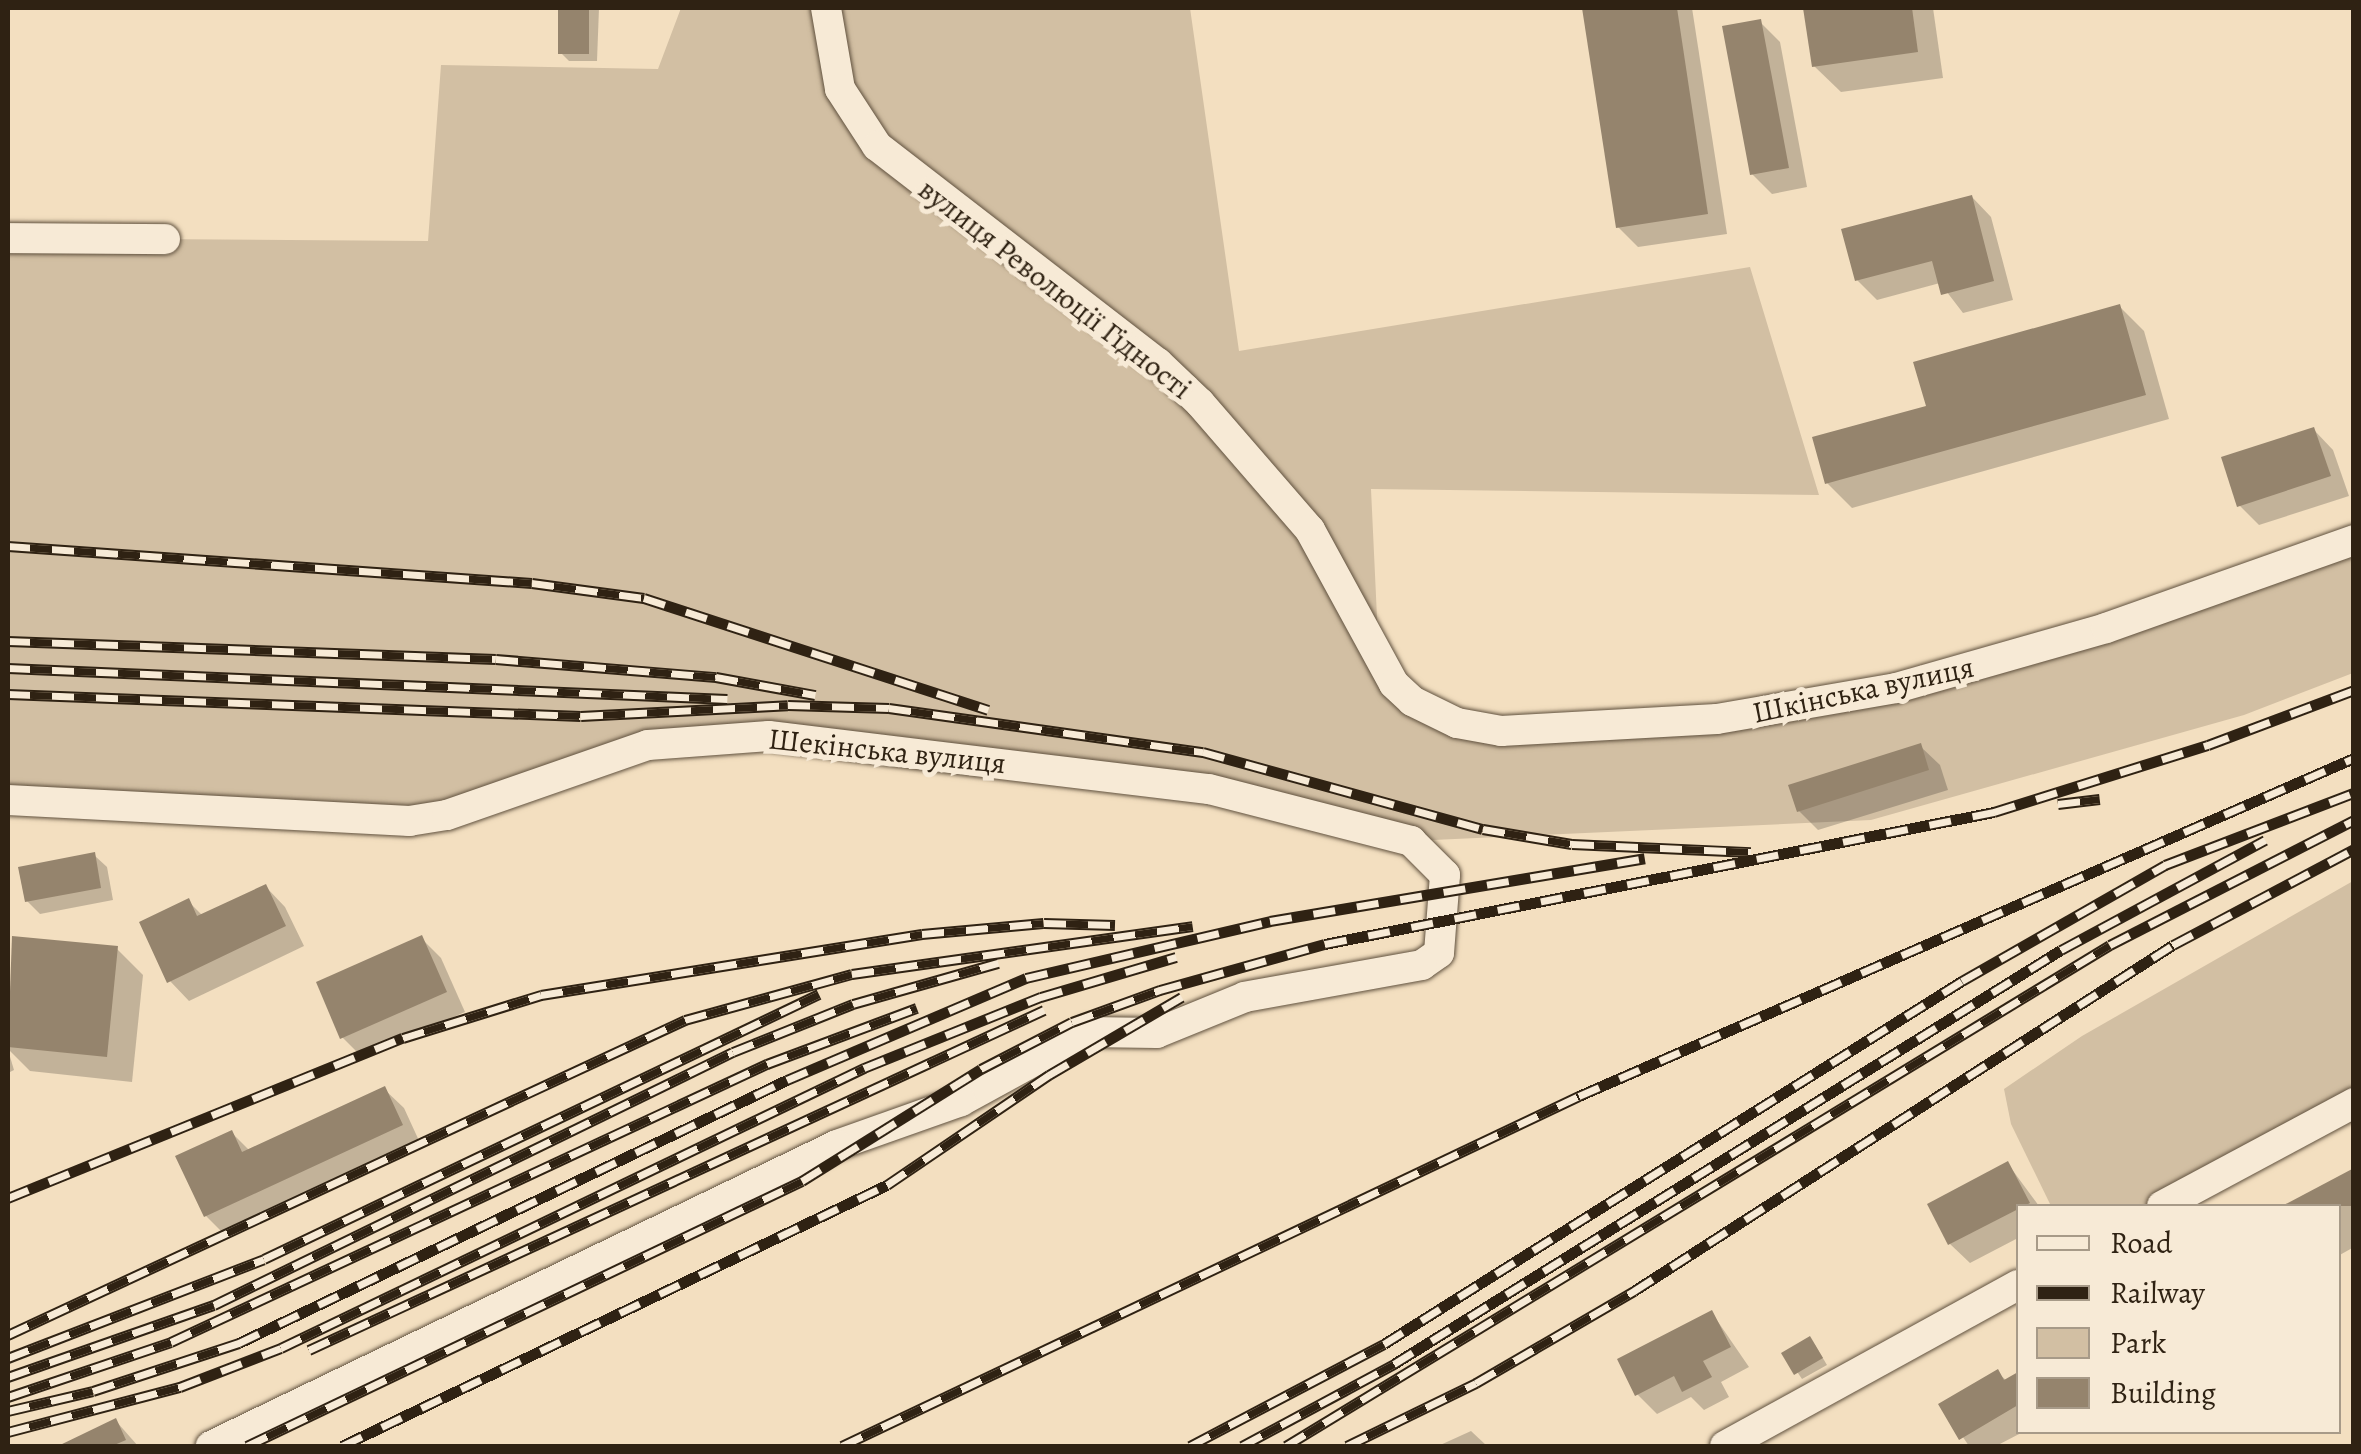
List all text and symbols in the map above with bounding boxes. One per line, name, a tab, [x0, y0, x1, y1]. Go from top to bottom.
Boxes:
street label: вулиця Революції Гідності	[911, 171, 1199, 407]
street label: Шкінська вулиця	[1749, 649, 1977, 731]
street label: Шекінська вулиця	[766, 721, 1008, 781]
legend	[2016, 1204, 2341, 1434]
text: Road	[2110, 1223, 2172, 1263]
text: Railway	[2110, 1273, 2205, 1313]
text: Park	[2110, 1323, 2166, 1363]
text: Building	[2110, 1373, 2216, 1413]

